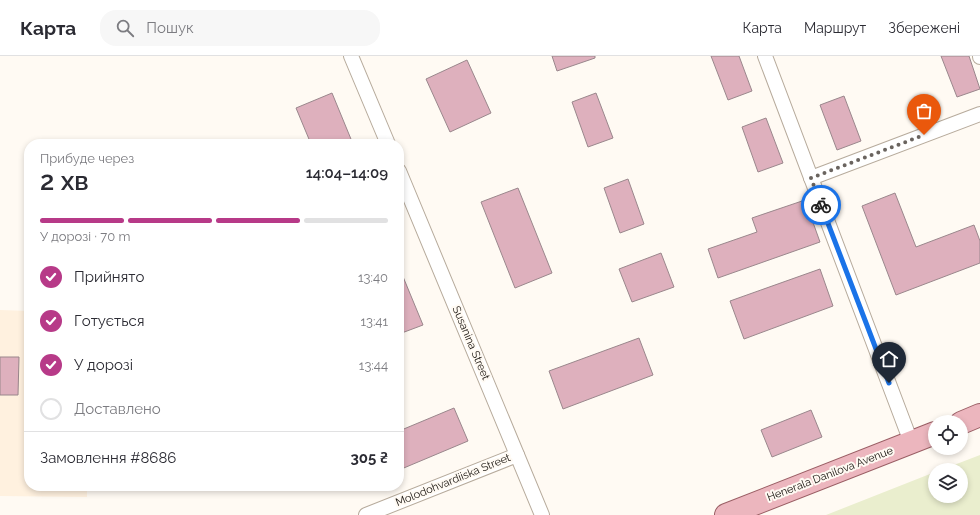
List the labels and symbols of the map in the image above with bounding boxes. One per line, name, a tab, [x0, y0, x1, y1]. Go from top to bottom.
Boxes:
pin	[907, 94, 941, 135]
courier	[801, 185, 841, 225]
street label: Susanina Street	[450, 304, 493, 382]
pin	[872, 342, 906, 383]
street label: Henerala Danilova Avenue	[765, 444, 895, 504]
street label: Molodohvardiiska Street	[394, 451, 513, 509]

